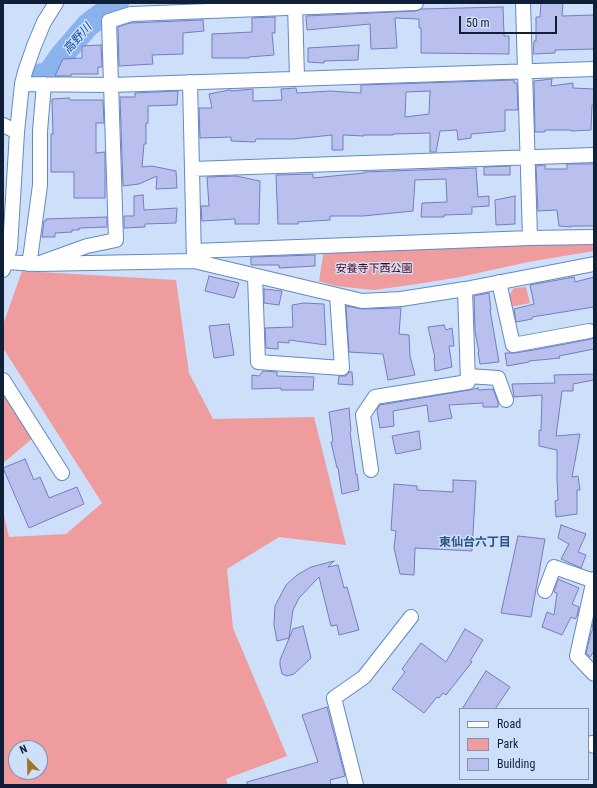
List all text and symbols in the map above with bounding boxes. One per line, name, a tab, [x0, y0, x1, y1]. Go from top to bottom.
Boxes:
scale bar	[461, 8, 559, 34]
text: 50 m	[466, 16, 490, 30]
water label: 高野川	[61, 21, 95, 57]
park label: 安養寺下西公園	[336, 262, 412, 276]
district label: 東仙台六丁目	[439, 536, 511, 550]
legend	[459, 708, 589, 780]
text: Road	[497, 717, 521, 731]
text: Park	[497, 737, 518, 751]
north arrow	[8, 740, 48, 780]
text: N	[18, 742, 29, 757]
text: Building	[497, 757, 535, 771]

